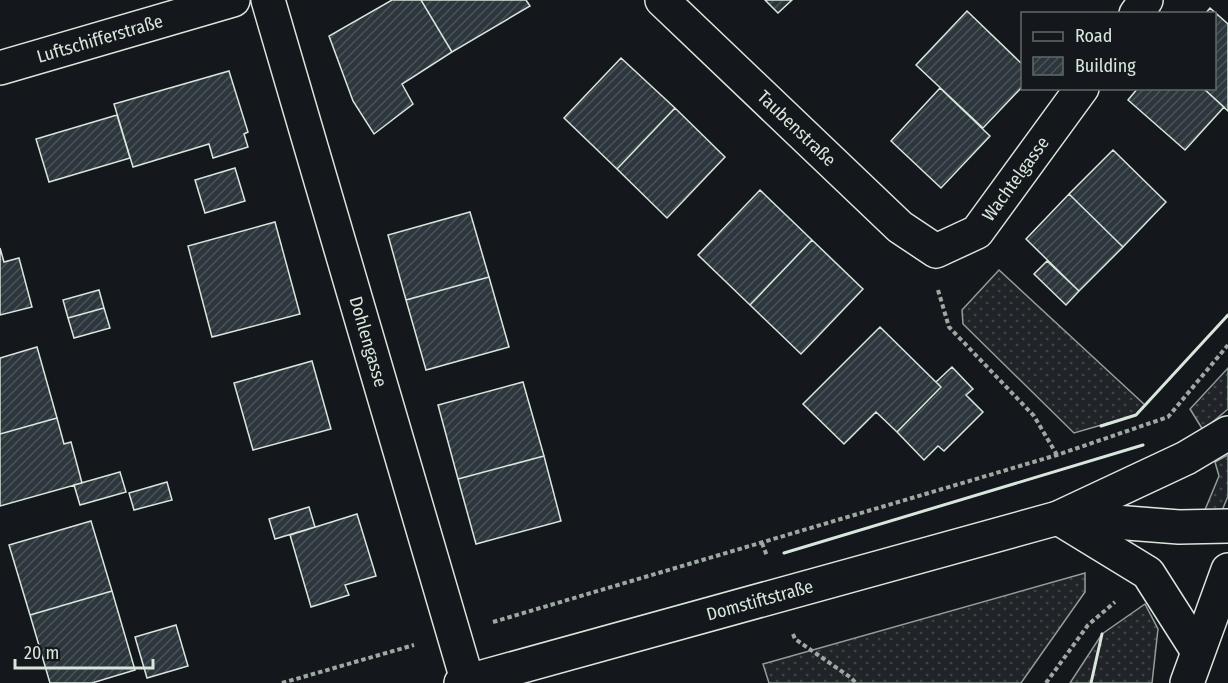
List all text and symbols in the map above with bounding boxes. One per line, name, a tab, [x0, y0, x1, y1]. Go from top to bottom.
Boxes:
street label: Luftschifferstraße	[34, 10, 166, 68]
legend	[1021, 12, 1216, 90]
text: Road	[1075, 25, 1112, 47]
text: Building	[1075, 55, 1136, 77]
street label: Taubenstraße	[753, 86, 841, 171]
street label: Wachtelgasse	[978, 132, 1054, 226]
street label: Dohlengasse	[344, 294, 392, 390]
street label: Domstiftstraße	[704, 575, 816, 626]
scale bar	[15, 632, 153, 670]
text: 20 m	[24, 642, 59, 664]

